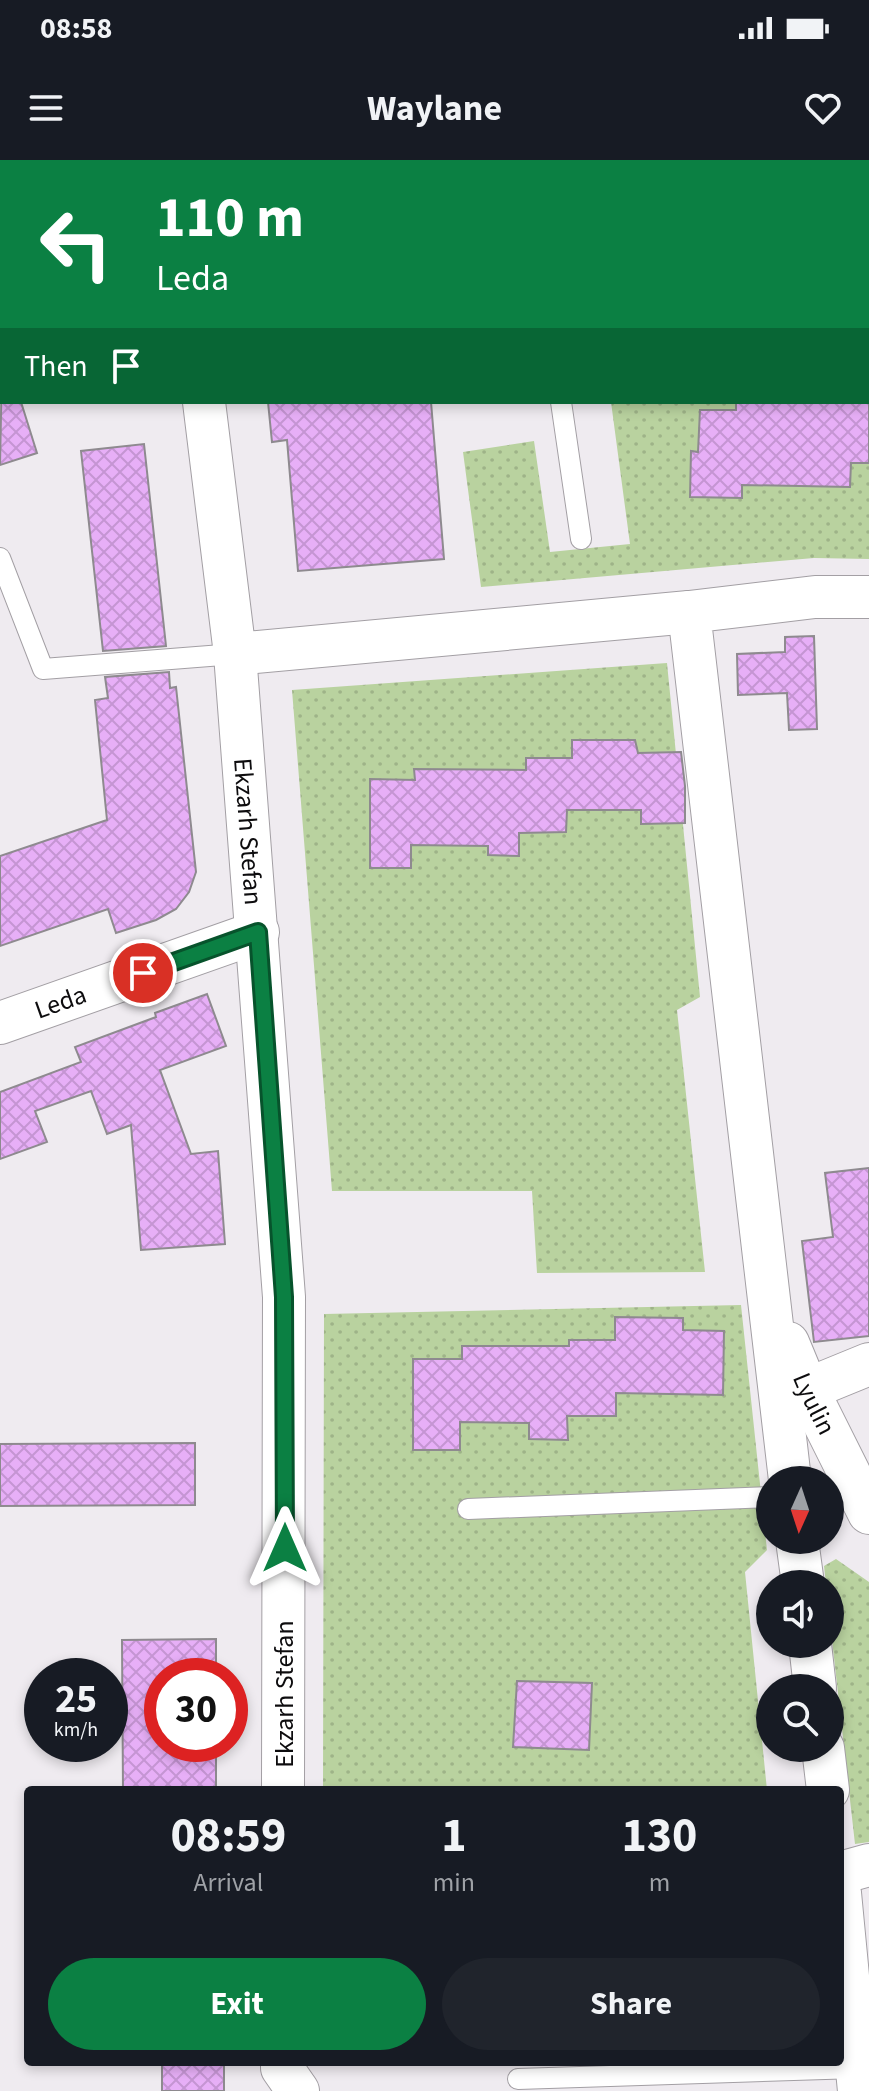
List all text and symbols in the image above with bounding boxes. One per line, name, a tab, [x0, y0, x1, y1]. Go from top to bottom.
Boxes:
text: 08:58	[40, 7, 112, 50]
text: Waylane	[367, 83, 502, 134]
icon: menu	[24, 86, 68, 130]
icon: heart	[801, 86, 845, 130]
text: 110 m	[156, 179, 304, 258]
icon: left	[24, 192, 128, 296]
text: Leda	[156, 253, 229, 304]
icon: arrive	[104, 344, 148, 388]
text: Then	[24, 345, 88, 388]
street label: Ekzarh Stefan	[224, 757, 272, 906]
pin	[109, 939, 177, 1007]
icon: arrive	[121, 951, 165, 995]
street label: Leda	[29, 976, 92, 1028]
street label: Lyulin	[783, 1367, 845, 1441]
north arrow	[756, 1466, 844, 1554]
map controls	[756, 1466, 844, 1762]
position arrow	[243, 1506, 327, 1590]
button: sound	[756, 1570, 844, 1658]
street label: Ekzarh Stefan	[266, 1620, 303, 1768]
speed limit sign: 30	[144, 1658, 248, 1762]
text: 25	[55, 1671, 97, 1728]
button: search	[756, 1674, 844, 1762]
text: km/h	[54, 1716, 98, 1744]
text: 08:59	[170, 1802, 286, 1870]
text: 1	[441, 1802, 467, 1870]
text: 130	[621, 1802, 697, 1870]
text: Arrival	[193, 1864, 263, 1901]
text: min	[433, 1864, 475, 1901]
text: m	[649, 1864, 670, 1901]
button: Exit	[48, 1958, 426, 2050]
button: Share	[442, 1958, 820, 2050]

